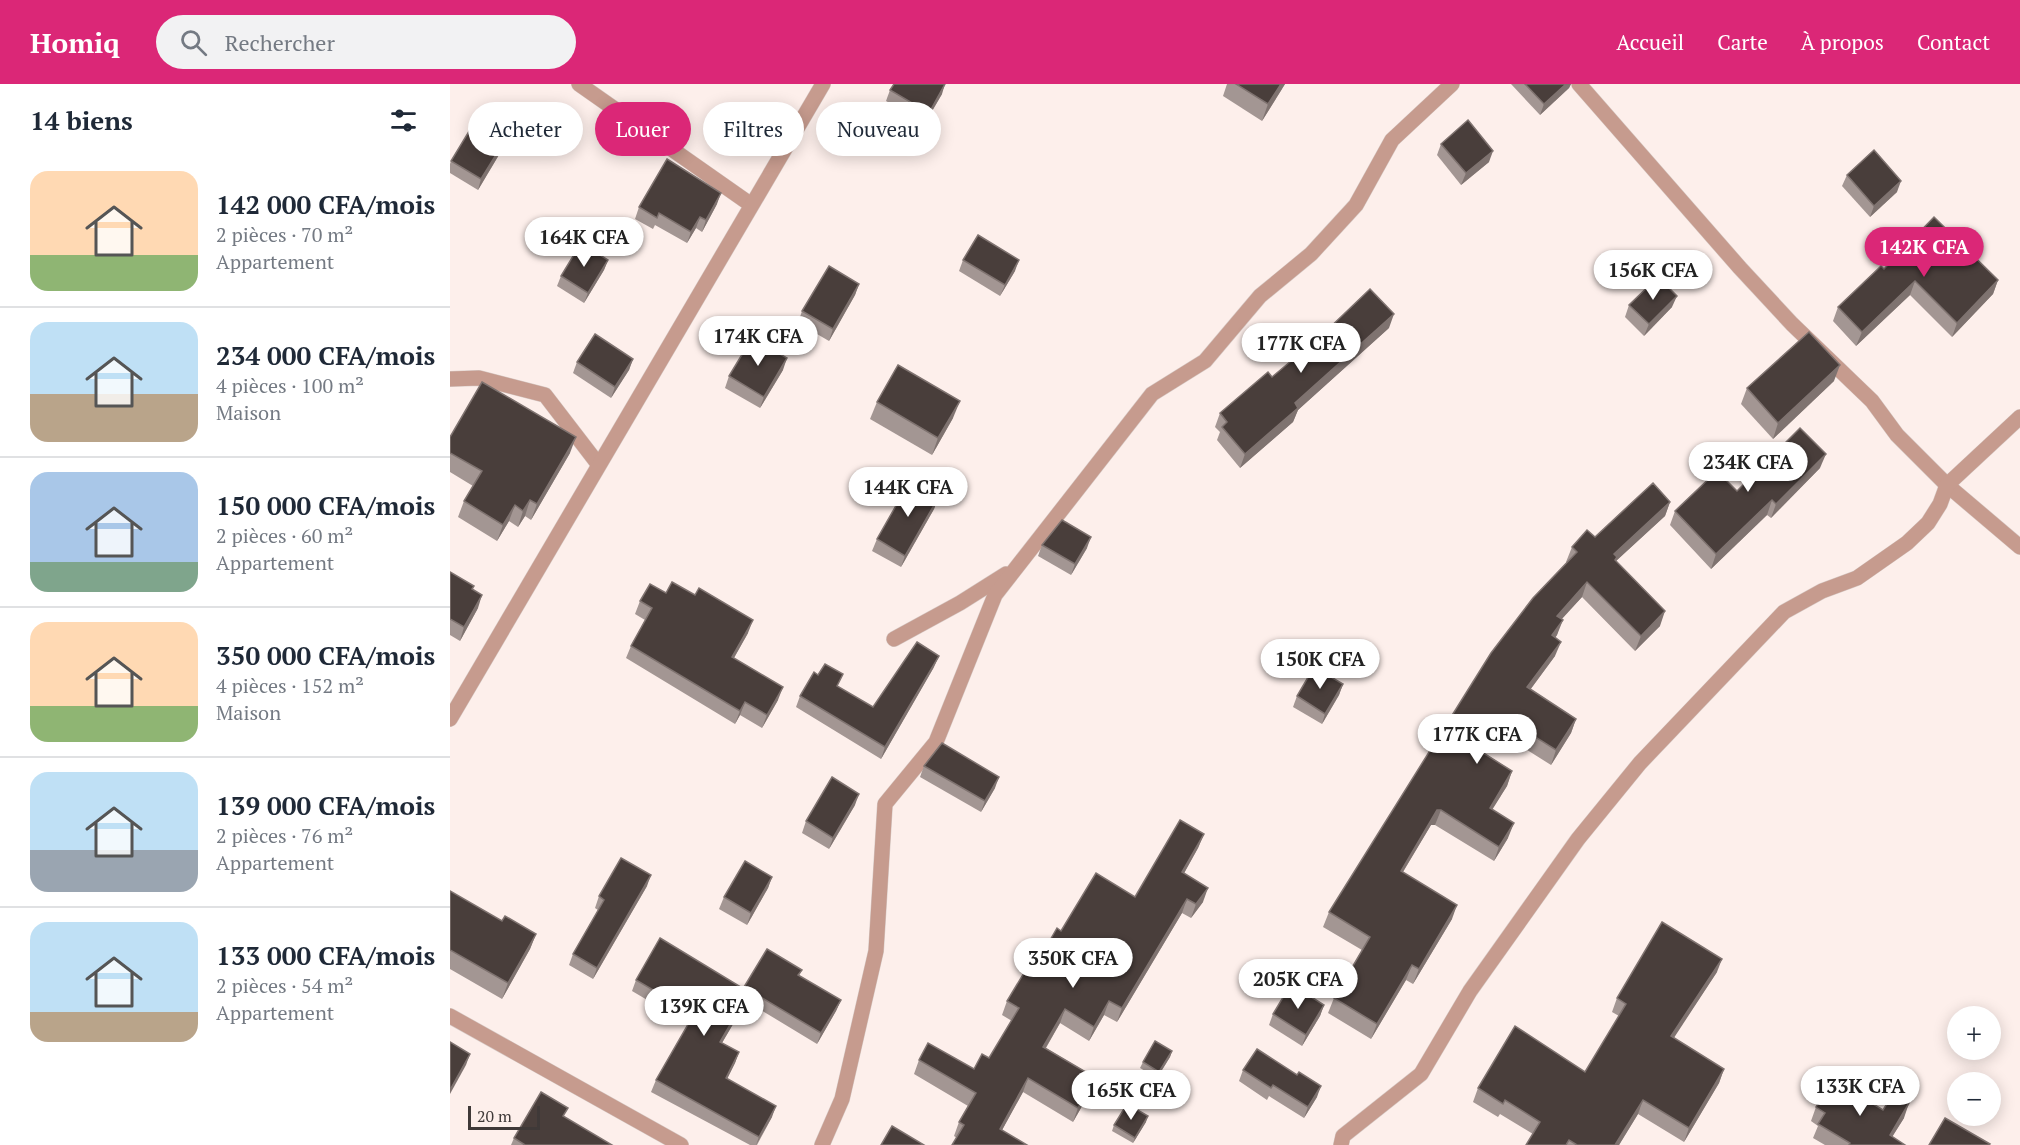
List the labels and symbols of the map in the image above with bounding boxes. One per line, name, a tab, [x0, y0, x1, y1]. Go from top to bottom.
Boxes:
pin: 164K CFA	[522, 217, 646, 268]
pin: 142K CFA	[1862, 227, 1986, 278]
pin: 156K CFA	[1591, 250, 1715, 301]
pin: 174K CFA	[696, 316, 820, 367]
pin: 177K CFA	[1239, 323, 1363, 374]
pin: 234K CFA	[1686, 442, 1810, 493]
pin: 144K CFA	[846, 467, 970, 518]
pin: 150K CFA	[1258, 639, 1382, 690]
pin: 177K CFA	[1415, 714, 1539, 765]
pin: 350K CFA	[1011, 938, 1135, 989]
pin: 205K CFA	[1236, 959, 1360, 1010]
pin: 139K CFA	[642, 986, 766, 1037]
pin: 133K CFA	[1798, 1066, 1922, 1117]
pin: 165K CFA	[1069, 1070, 1193, 1121]
scale bar	[468, 1103, 540, 1130]

